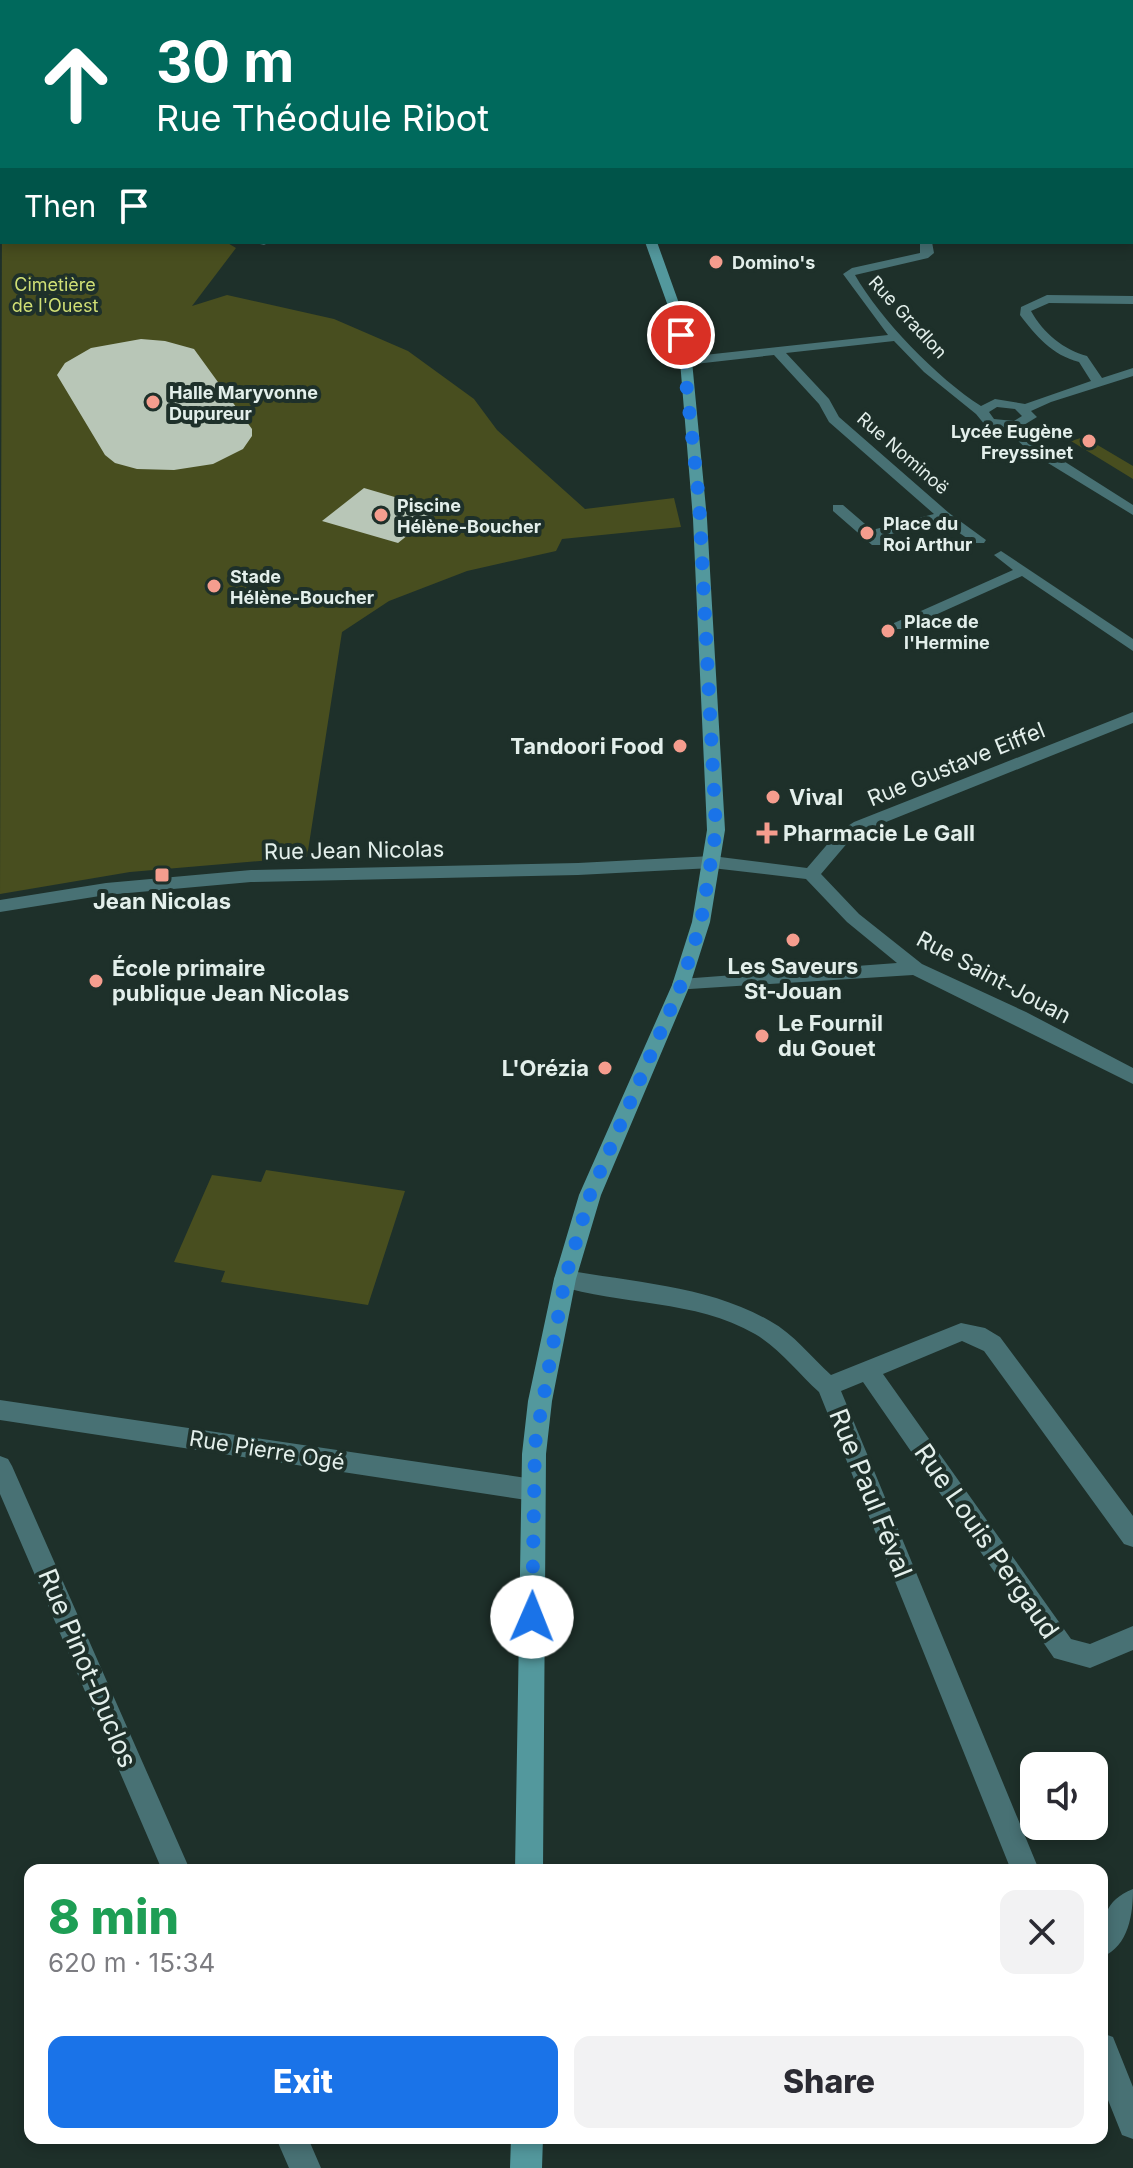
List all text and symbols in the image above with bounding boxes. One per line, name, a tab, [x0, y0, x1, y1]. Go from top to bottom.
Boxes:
text: 30 m	[156, 28, 294, 96]
icon: ahead	[24, 32, 128, 136]
text: Rue Théodule Ribot	[156, 96, 489, 140]
icon: arrive	[112, 184, 156, 228]
text: Then	[24, 188, 96, 224]
place label: Domino's	[732, 252, 815, 273]
marker: Domino's	[707, 253, 725, 271]
street label: Rue Gradlon	[865, 271, 951, 363]
park label: Cimetière de l'Ouest	[12, 274, 98, 316]
pin	[647, 301, 715, 369]
icon: arrive	[659, 313, 703, 357]
place label: Halle Maryvonne Dupureur	[169, 382, 318, 424]
marker: Halle Maryvonne Dupureur	[144, 393, 162, 411]
street label: Rue Nominoë	[853, 408, 953, 498]
place label: Lycée Eugène Freyssinet	[951, 421, 1073, 463]
marker: Lycée Eugène Freyssinet	[1080, 432, 1098, 450]
place label: Piscine Hélène-Boucher	[397, 495, 541, 537]
marker: Piscine Hélène-Boucher	[372, 506, 390, 524]
place label: Place du Roi Arthur	[883, 513, 972, 555]
marker: Place du Roi Arthur	[858, 524, 876, 542]
place label: Stade Hélène-Boucher	[230, 566, 374, 608]
marker: Stade Hélène-Boucher	[205, 577, 223, 595]
place label: Place de l'Hermine	[904, 611, 990, 653]
marker: Place de l'Hermine	[879, 622, 897, 640]
street label: Rue Gustave Eiffel	[864, 717, 1048, 811]
place label: Tandoori Food	[510, 733, 664, 759]
marker: Tandoori Food	[671, 737, 689, 755]
place label: Vival	[789, 784, 843, 810]
marker: Vival	[764, 788, 782, 806]
place label: Pharmacie Le Gall	[783, 820, 975, 846]
marker: Pharmacie Le Gall	[758, 824, 776, 842]
street label: Rue Jean Nicolas	[264, 835, 444, 865]
marker: Jean Nicolas	[153, 866, 171, 884]
place label: Jean Nicolas	[93, 888, 231, 914]
street label: Rue Saint-Jouan	[912, 925, 1076, 1029]
marker: Les Saveurs St-Jouan	[784, 931, 802, 949]
place label: Les Saveurs St-Jouan	[728, 953, 858, 1004]
place label: École primaire publique Jean Nicolas	[112, 955, 349, 1006]
marker: École primaire publique Jean Nicolas	[87, 972, 105, 990]
place label: Le Fournil du Gouet	[778, 1010, 883, 1061]
marker: Le Fournil du Gouet	[753, 1027, 771, 1045]
place label: L'Orézia	[502, 1055, 589, 1081]
marker: L'Orézia	[596, 1059, 614, 1077]
street label: Rue Paul Féval	[823, 1404, 919, 1582]
street label: Rue Pierre Ogé	[187, 1425, 347, 1475]
street label: Rue Louis Pergaud	[908, 1438, 1066, 1644]
street label: Rue Pinot-Duclos	[32, 1564, 144, 1772]
position arrow	[490, 1575, 574, 1659]
map controls	[1020, 1752, 1108, 1840]
button: sound	[1020, 1752, 1108, 1840]
text: 8 min	[48, 1887, 179, 1946]
button: close	[1000, 1890, 1084, 1974]
text: 620 m · 15:34	[48, 1947, 215, 1978]
button: Exit	[48, 2036, 558, 2128]
button: Share	[574, 2036, 1084, 2128]

